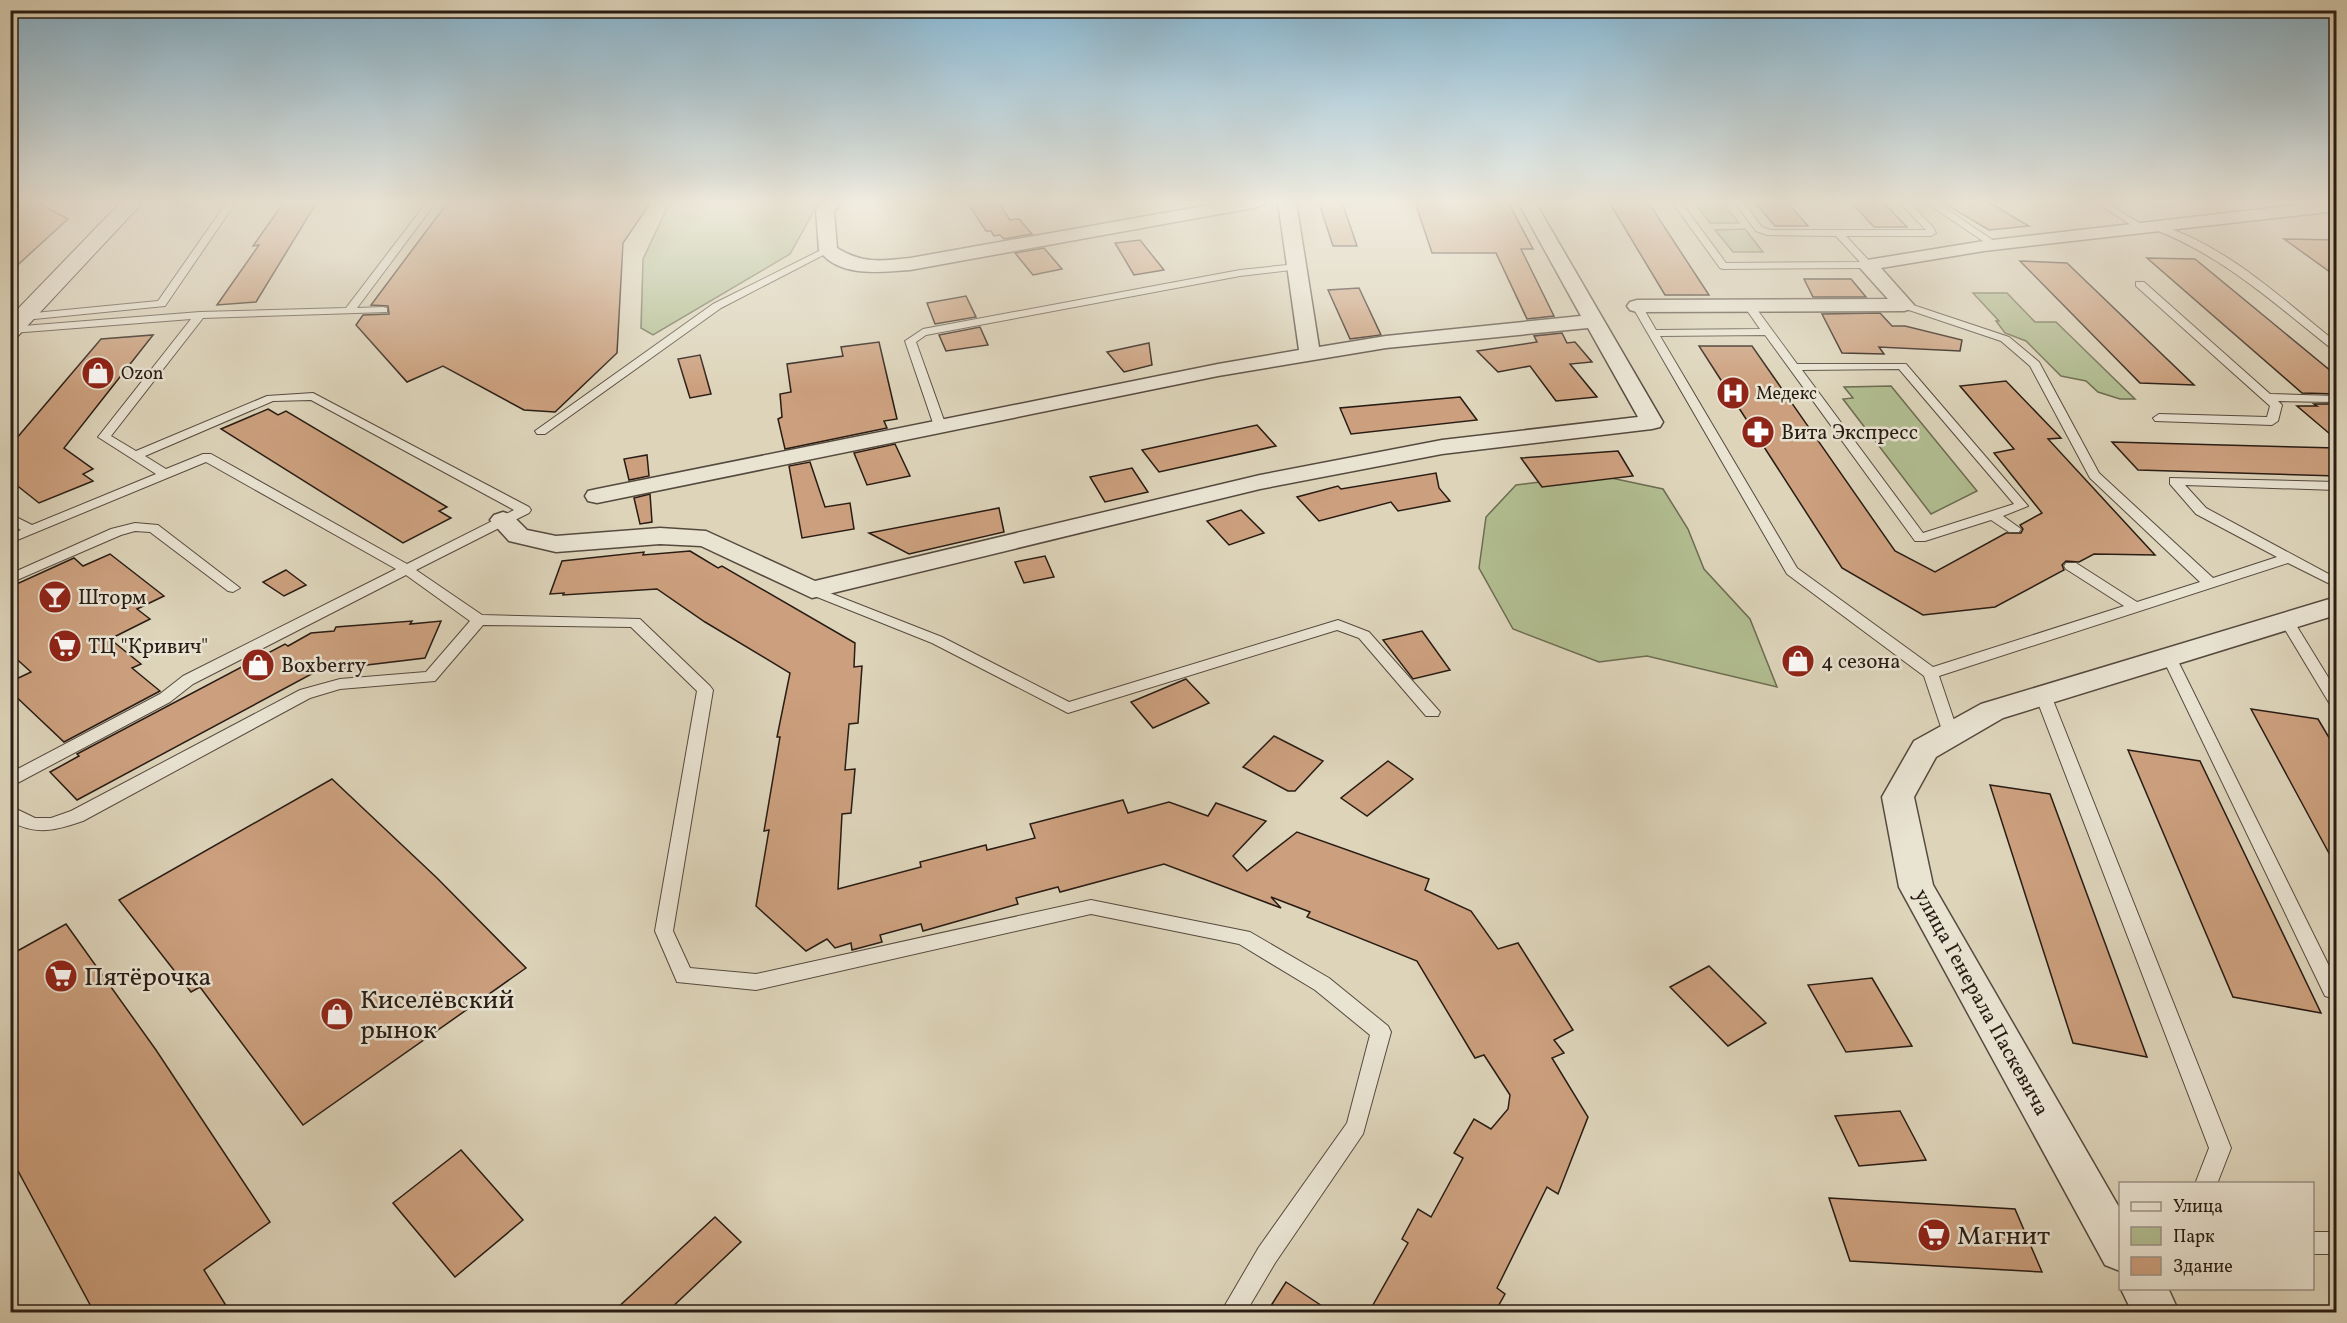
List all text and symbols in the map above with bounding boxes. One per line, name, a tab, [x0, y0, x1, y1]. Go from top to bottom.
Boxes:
shop icon: Ozon	[80, 355, 116, 391]
place label: Ozon	[121, 362, 164, 387]
hospital icon: Медекс	[1715, 375, 1751, 411]
place label: Медекс	[1756, 382, 1817, 407]
pharmacy icon: Вита Экспресс	[1740, 414, 1776, 450]
place label: Вита Экспресс	[1781, 419, 1918, 448]
bar icon: Шторм	[37, 579, 73, 615]
place label: Шторм	[78, 584, 146, 613]
supermarket icon: ТЦ "Кривич"	[47, 628, 83, 664]
place label: ТЦ "Кривич"	[88, 633, 208, 662]
shop icon: 4 сезона	[1780, 643, 1816, 679]
shop icon: Boxberry	[240, 647, 276, 683]
place label: 4 сезона	[1821, 648, 1901, 677]
place label: Boxberry	[281, 652, 367, 681]
street label: улица Генерала Паскевича	[1906, 884, 2055, 1122]
supermarket icon: Пятёрочка	[43, 958, 79, 994]
place label: Пятёрочка	[84, 960, 212, 996]
place label: Киселёвский рынок	[360, 983, 514, 1049]
shop icon: Киселёвский рынок	[319, 996, 355, 1032]
legend	[2119, 1182, 2314, 1290]
text: Улица	[2173, 1195, 2223, 1220]
supermarket icon: Магнит	[1916, 1217, 1952, 1253]
place label: Магнит	[1957, 1219, 2050, 1255]
text: Парк	[2173, 1225, 2215, 1250]
text: Здание	[2173, 1255, 2233, 1280]

